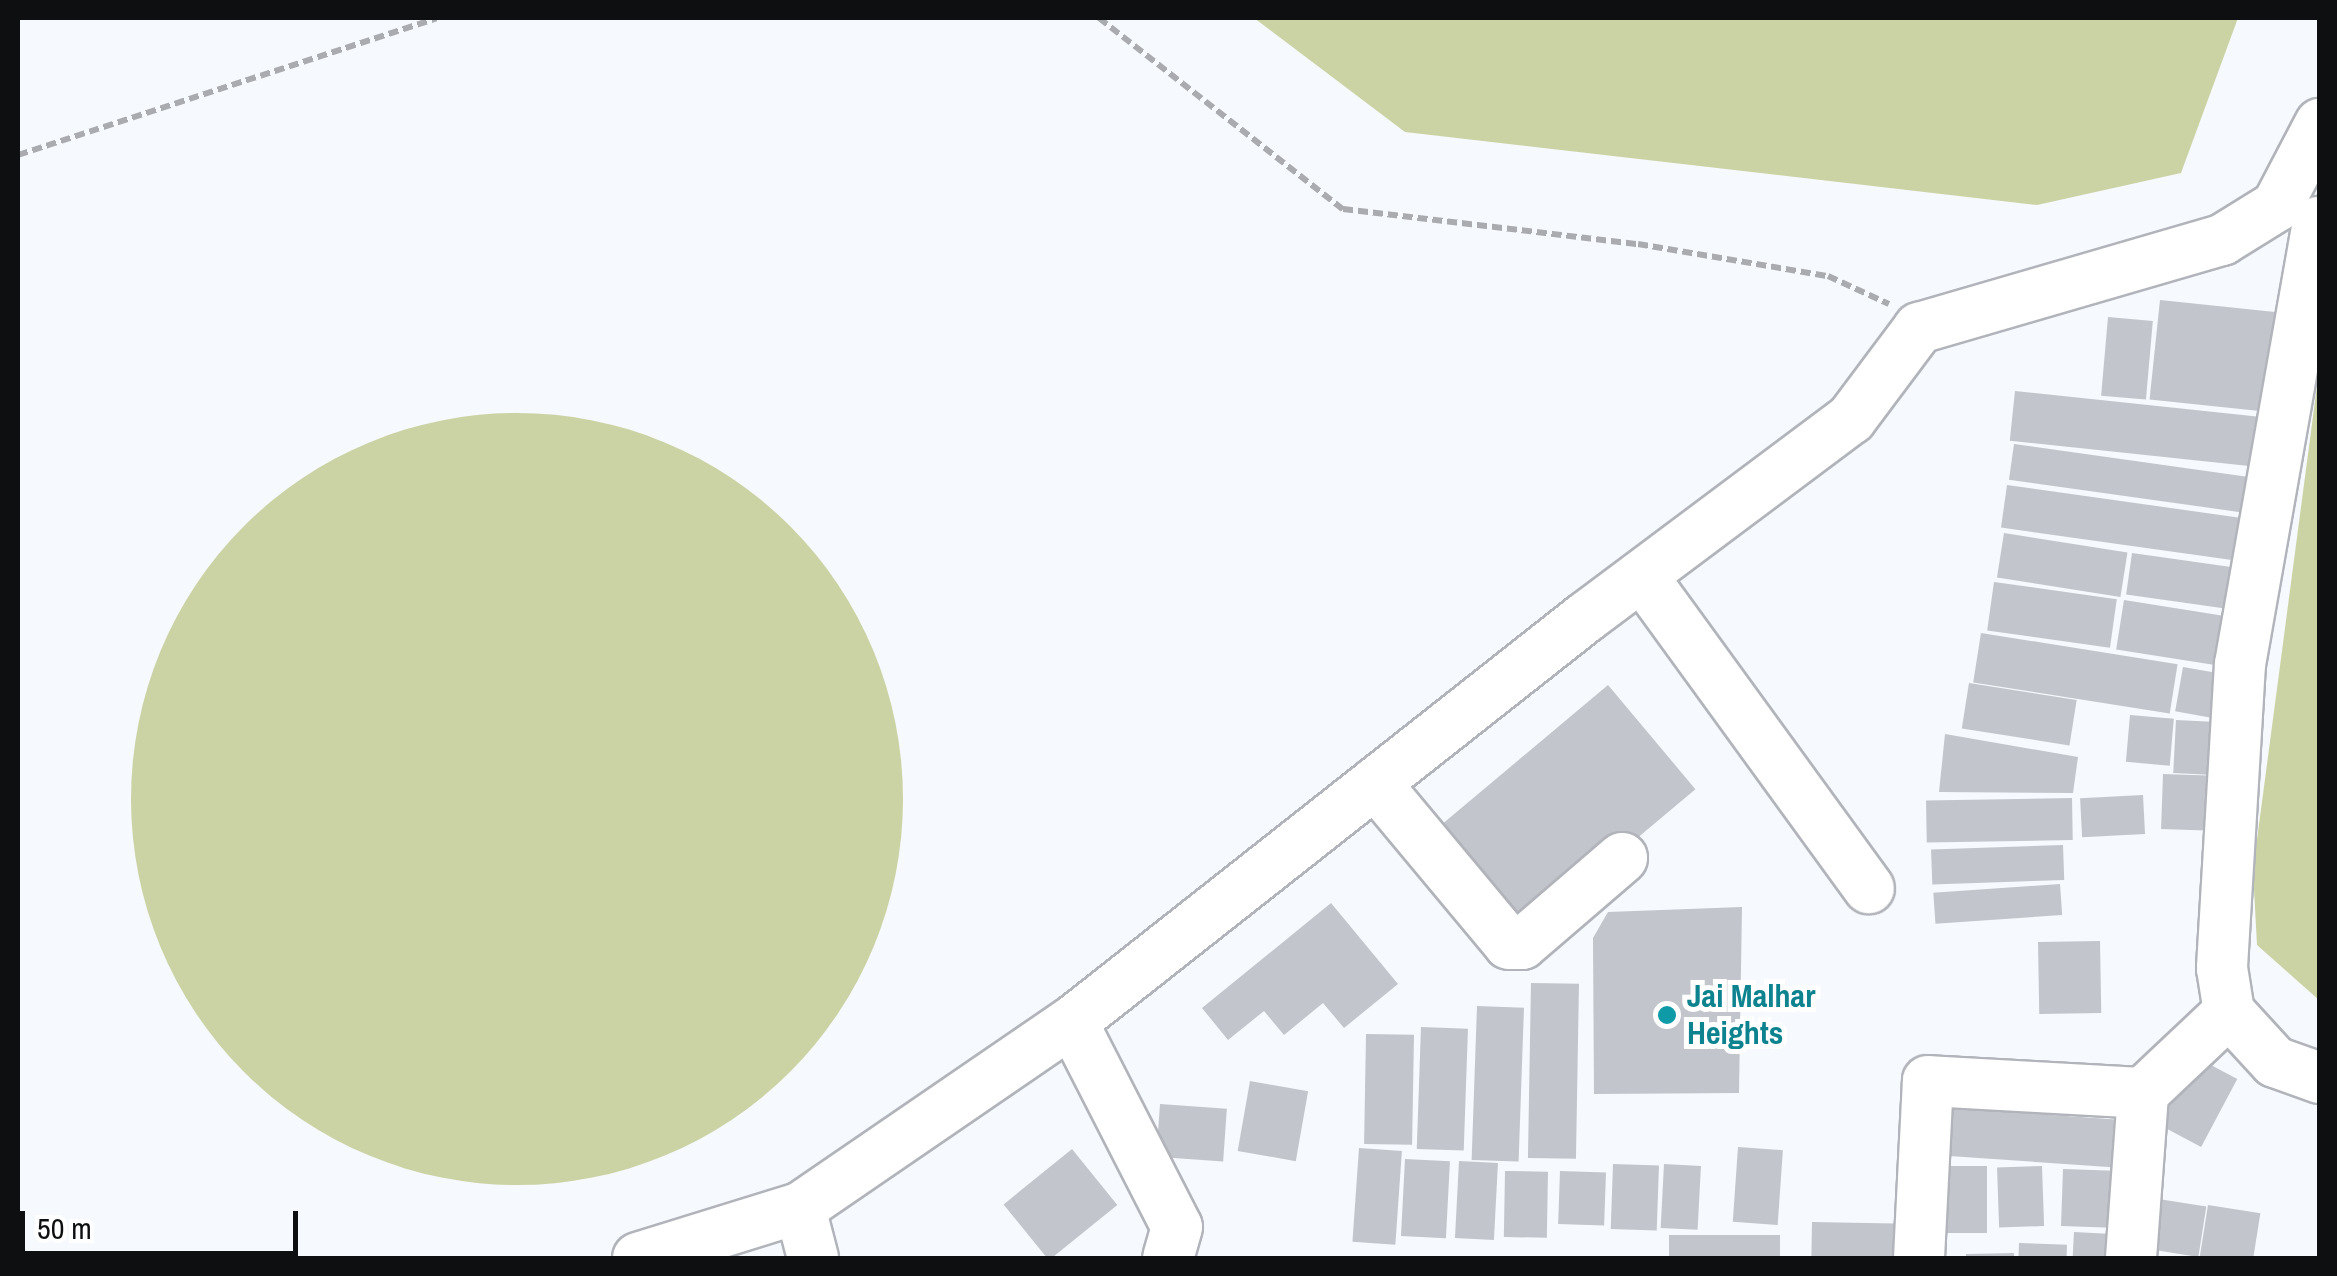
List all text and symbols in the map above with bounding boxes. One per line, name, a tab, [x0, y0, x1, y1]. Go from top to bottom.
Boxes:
place label: Jai Malhar Heights	[1687, 978, 1815, 1053]
marker: Jai Malhar Heights	[1656, 1004, 1678, 1026]
scale bar	[25, 1191, 302, 1253]
text: 50 m	[37, 1208, 92, 1248]

